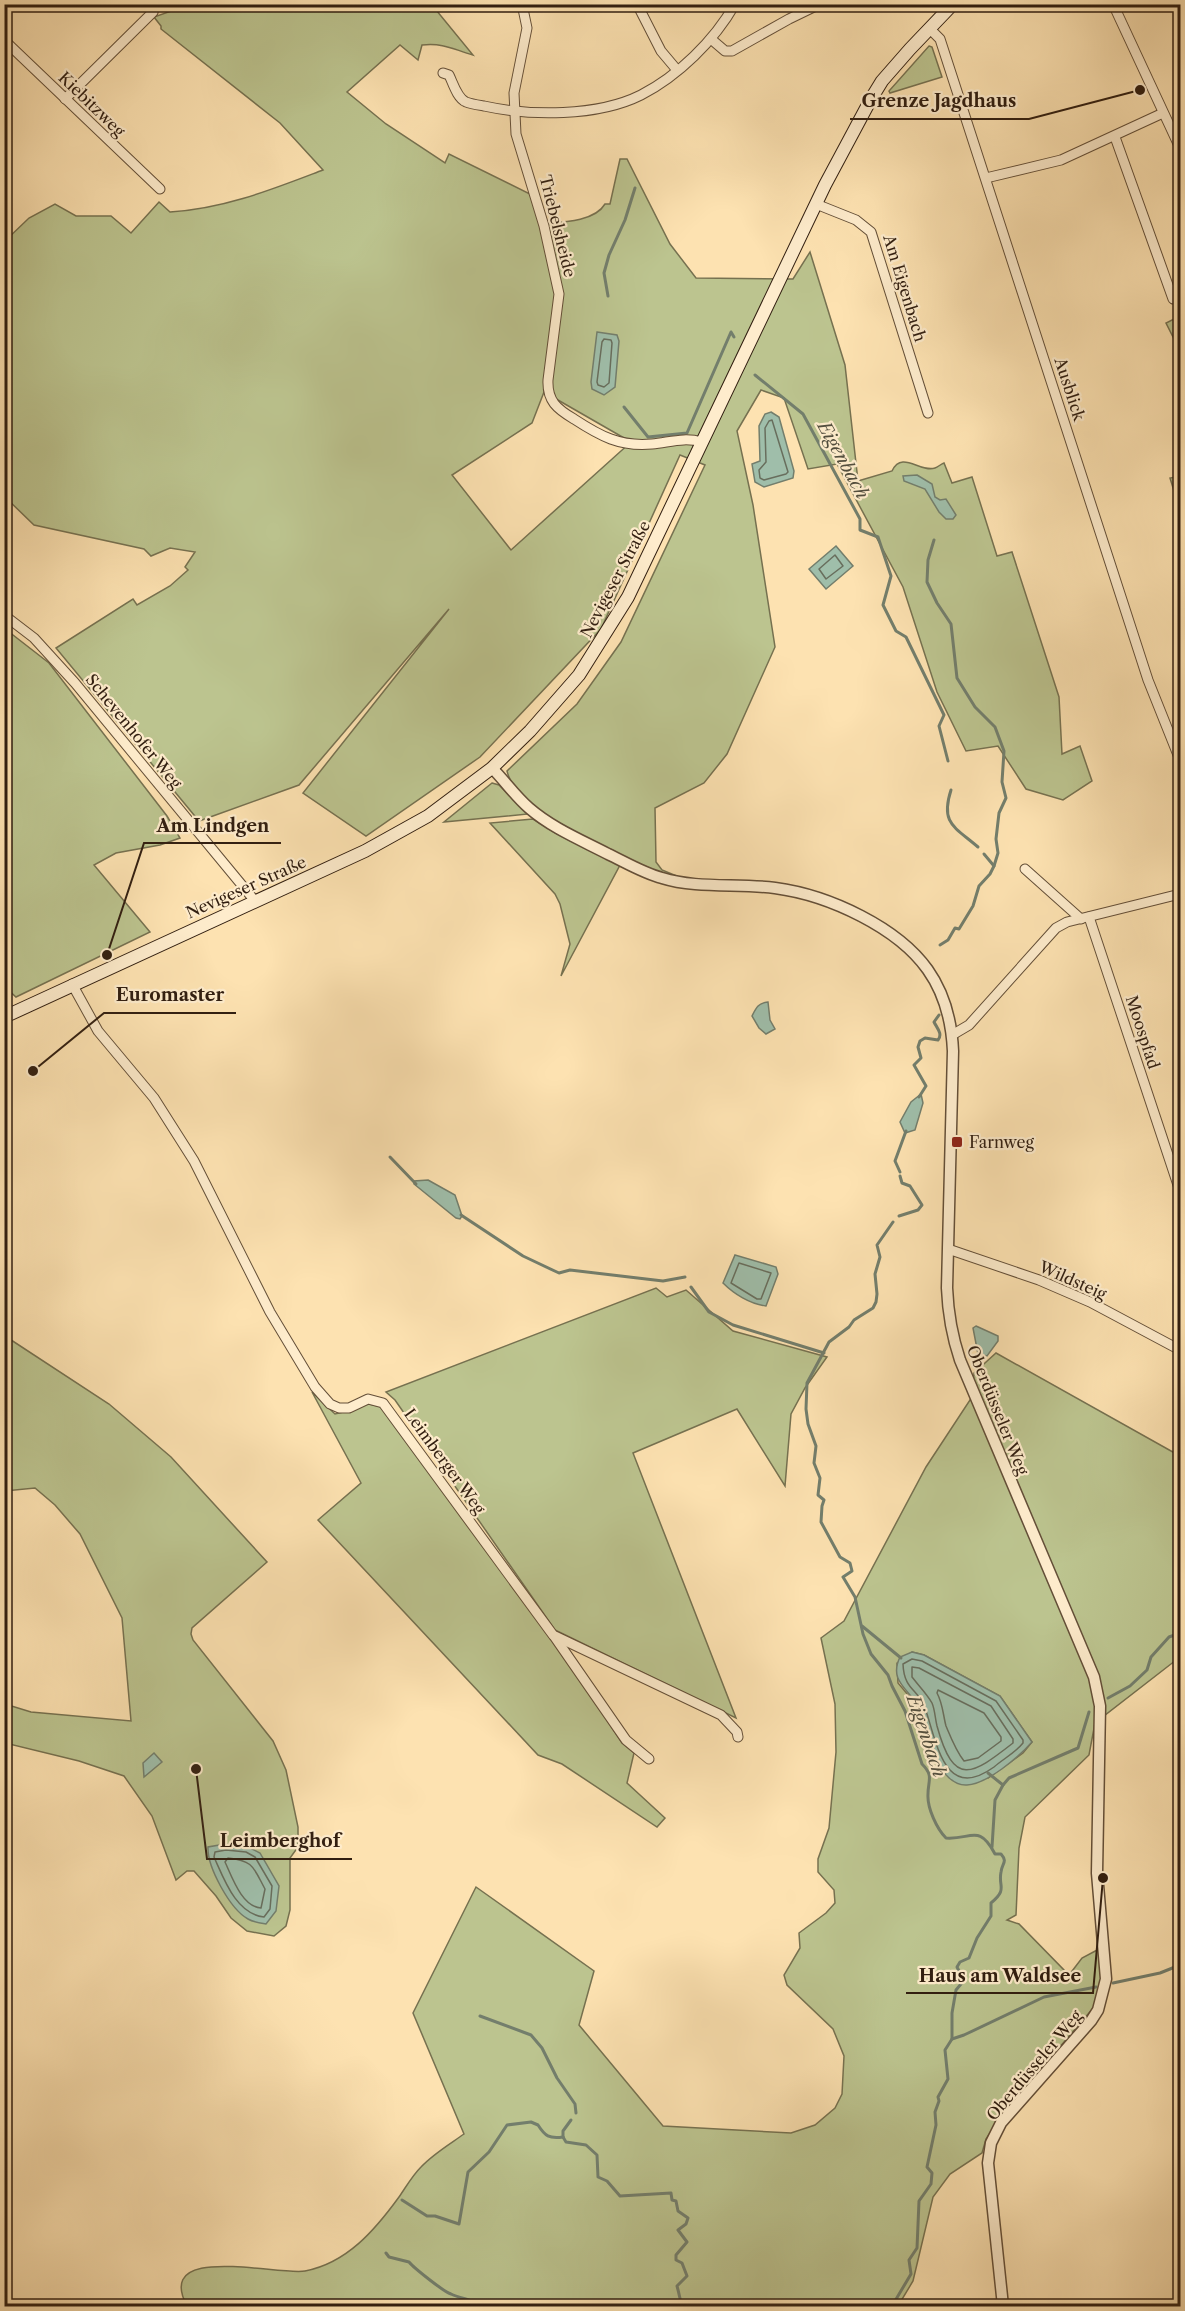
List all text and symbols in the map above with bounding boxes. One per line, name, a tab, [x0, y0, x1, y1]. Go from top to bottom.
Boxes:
street label: Kiebitzweg	[54, 67, 130, 141]
callout: Grenze Jagdhaus	[850, 83, 1029, 119]
text: Grenze Jagdhaus	[862, 90, 1016, 112]
street label: Triebelsheide	[536, 173, 580, 279]
street label: Am Eigenbach	[879, 231, 931, 344]
street label: Ausblick	[1050, 354, 1090, 424]
water label: Eigenbach	[812, 415, 873, 503]
street label: Nevigeser Straße	[576, 517, 654, 641]
street label: Schevenhofer Weg	[82, 670, 187, 793]
callout: Am Lindgen	[144, 807, 281, 843]
text: Am Lindgen	[156, 815, 270, 837]
street label: Nevigeser Straße	[183, 852, 309, 922]
callout: Euromaster	[104, 977, 236, 1013]
text: Euromaster	[116, 984, 224, 1006]
street label: Moospfad	[1122, 993, 1164, 1072]
place label: Farnweg	[969, 1132, 1034, 1152]
marker: Farnweg	[950, 1135, 964, 1149]
street label: Wildsteig	[1035, 1256, 1110, 1304]
street label: Oberdüsseler Weg	[963, 1342, 1033, 1478]
street label: Leimberger Weg	[400, 1404, 490, 1518]
water label: Eigenbach	[901, 1690, 950, 1780]
callout: Leimberghof	[207, 1823, 352, 1859]
text: Leimberghof	[220, 1830, 343, 1852]
callout: Haus am Waldsee	[906, 1957, 1093, 1993]
text: Haus am Waldsee	[919, 1965, 1081, 1987]
street label: Oberdüsseler Weg	[982, 2005, 1086, 2124]

